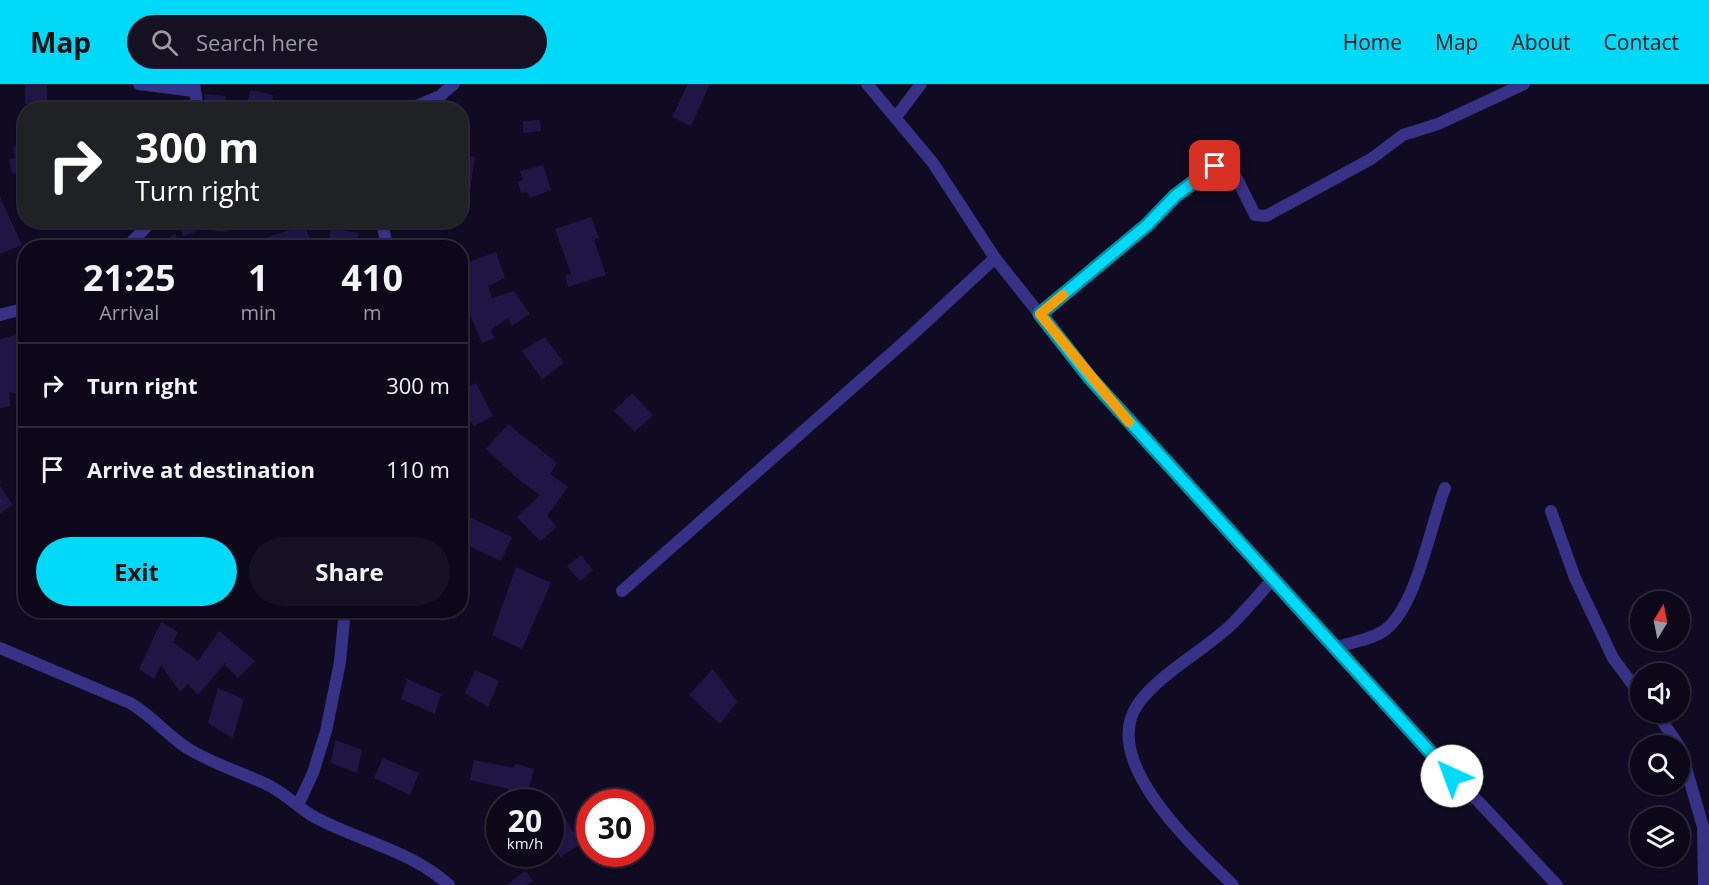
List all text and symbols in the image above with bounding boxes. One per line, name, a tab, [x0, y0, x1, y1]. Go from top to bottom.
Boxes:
search box	[127, 15, 547, 69]
text: Map	[30, 23, 91, 61]
icon: search	[148, 26, 181, 59]
text: Search here	[196, 27, 319, 57]
text: Home	[1343, 28, 1402, 56]
text: Map	[1435, 28, 1478, 56]
text: About	[1511, 28, 1571, 56]
text: Contact	[1604, 28, 1679, 56]
text: 300 m	[135, 118, 259, 175]
icon: right	[36, 126, 114, 204]
pin	[1189, 140, 1240, 191]
icon: arrive	[1198, 149, 1231, 182]
text: Turn right	[135, 172, 260, 209]
text: 21:25	[83, 253, 176, 302]
text: 1	[248, 253, 269, 302]
text: 410	[341, 253, 403, 302]
text: Arrival	[99, 299, 159, 326]
text: min	[240, 299, 276, 326]
text: m	[363, 299, 381, 326]
icon: right	[36, 369, 69, 402]
text: Turn right	[87, 370, 198, 400]
text: 300 m	[386, 370, 450, 400]
icon: arrive	[36, 453, 69, 486]
text: Arrive at destination	[87, 454, 315, 484]
text: 110 m	[386, 454, 450, 484]
button: Exit	[36, 537, 237, 606]
button: Share	[249, 537, 450, 606]
north arrow	[1630, 591, 1690, 651]
map controls	[1630, 591, 1690, 867]
button: sound	[1630, 663, 1690, 723]
button: search	[1630, 735, 1690, 795]
position arrow	[1420, 744, 1484, 808]
speed limit sign: 30	[576, 789, 654, 867]
text: 20	[508, 800, 542, 841]
button: layers	[1630, 807, 1690, 867]
text: km/h	[507, 833, 543, 853]

